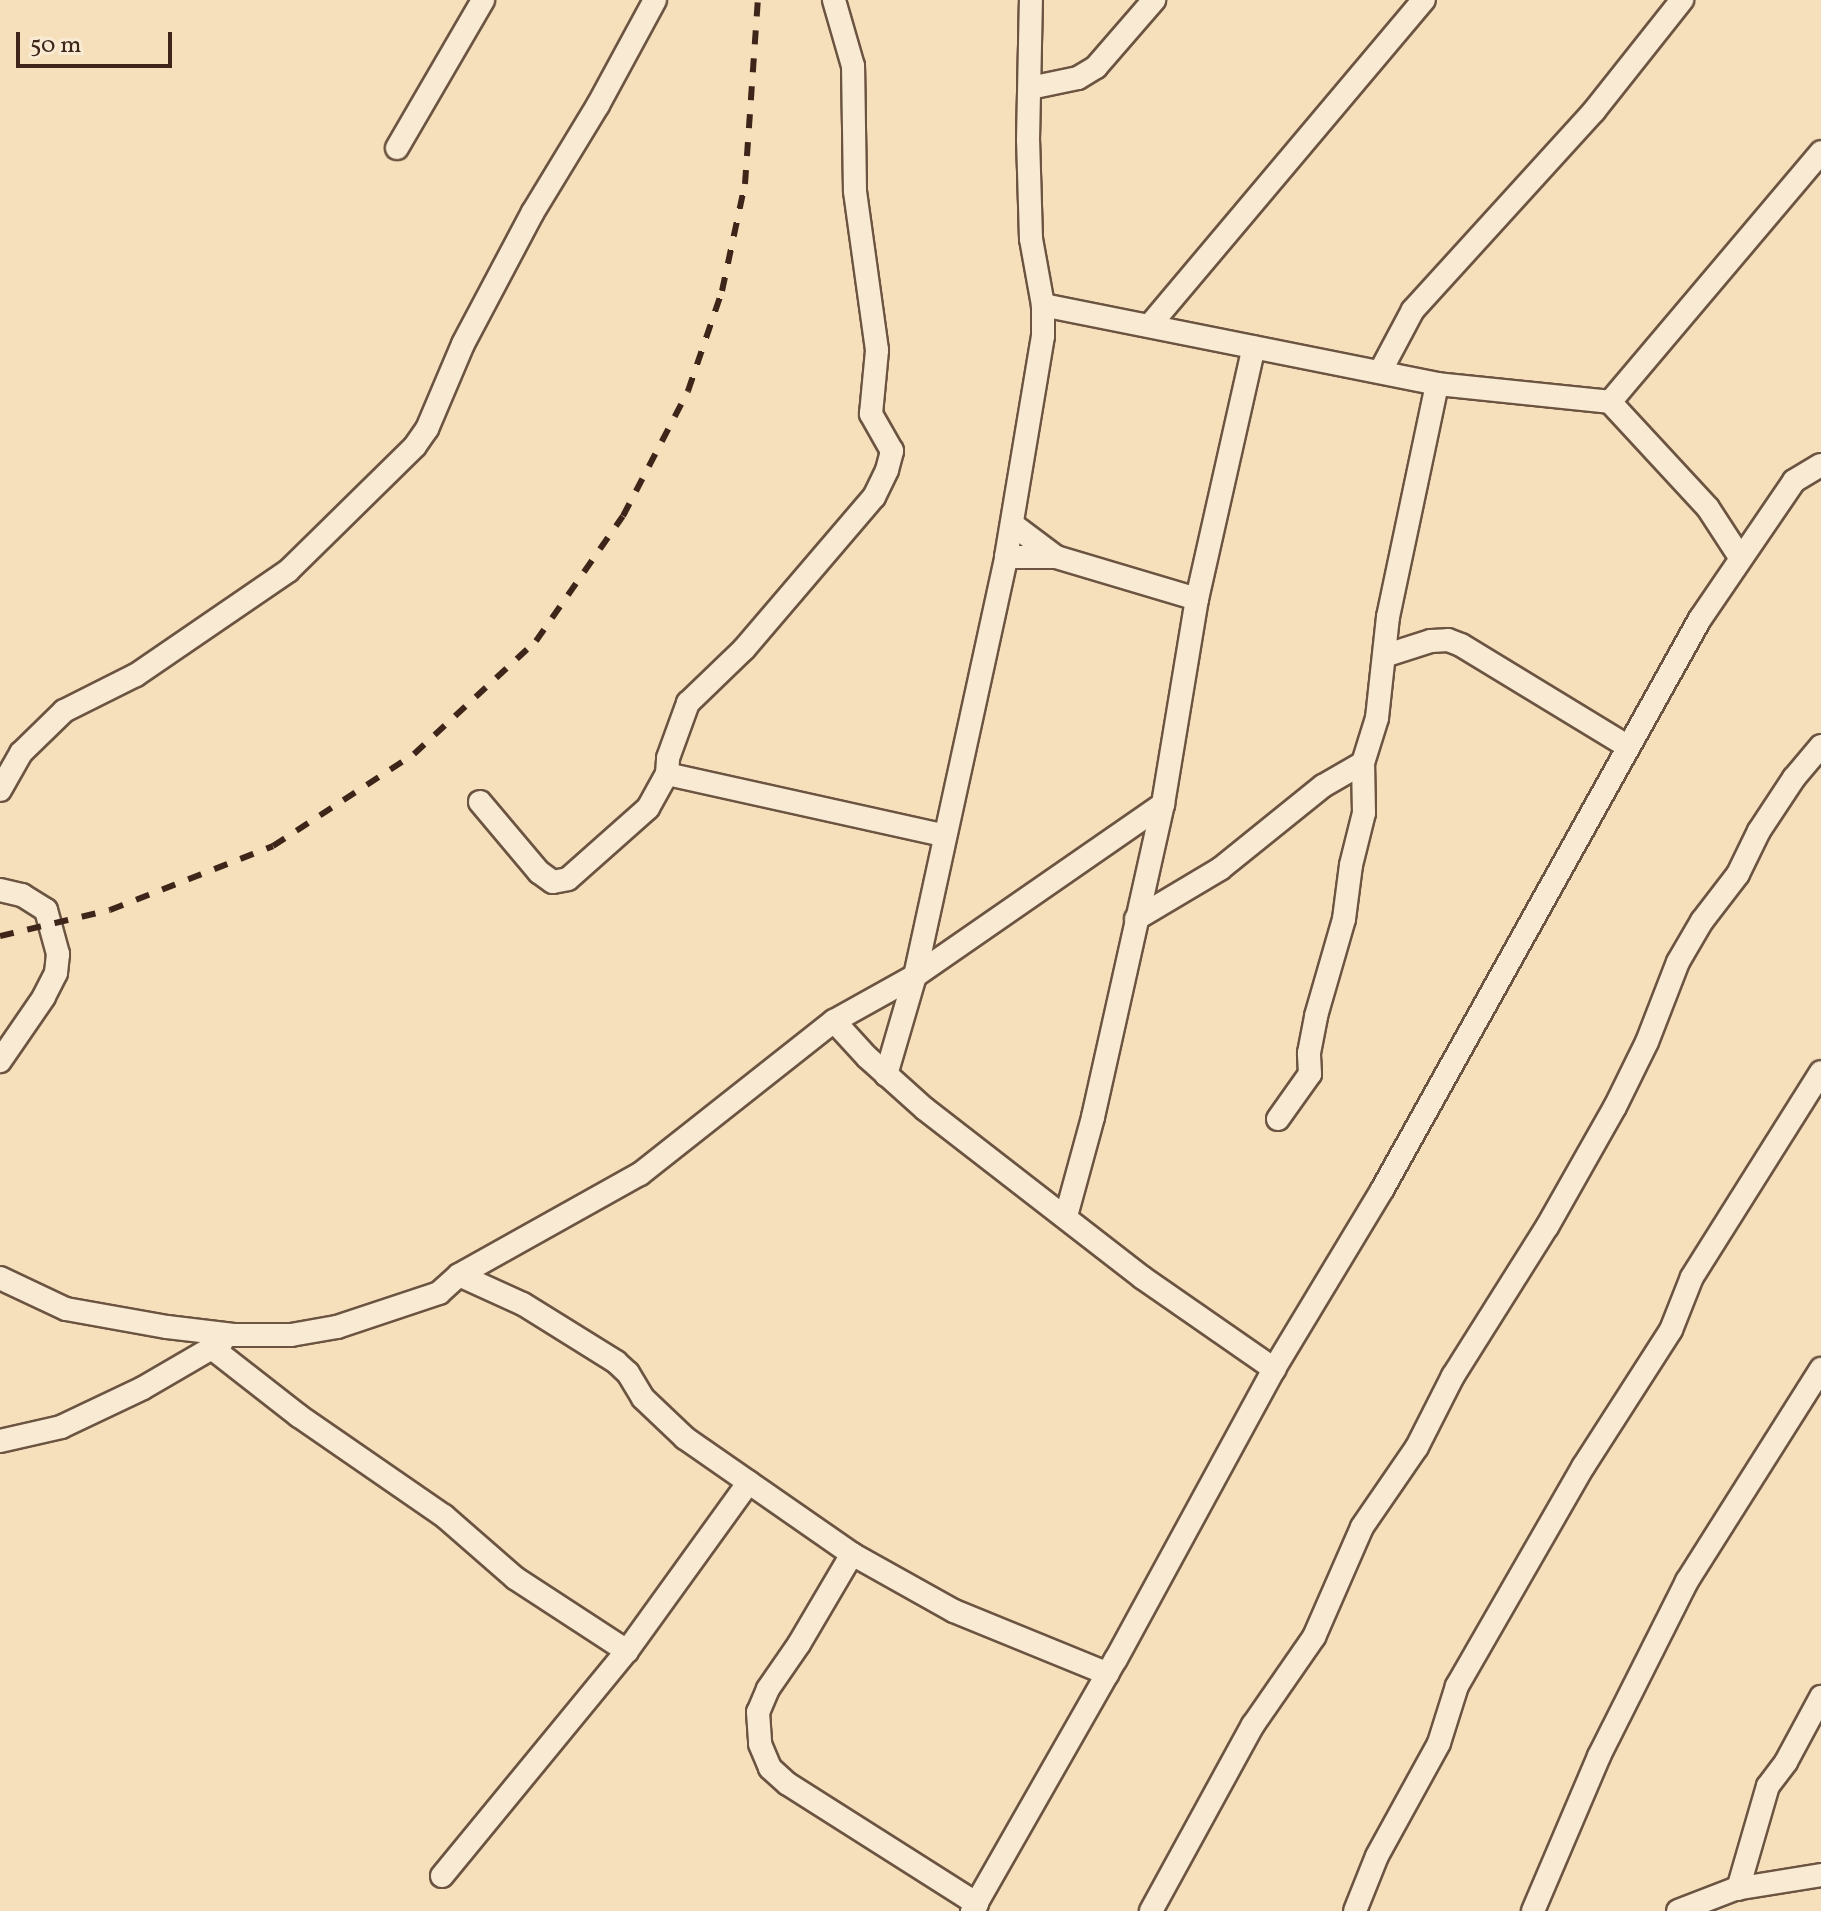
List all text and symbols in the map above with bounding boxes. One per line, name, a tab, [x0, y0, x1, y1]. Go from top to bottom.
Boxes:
scale bar	[20, 16, 176, 66]
text: 50 m	[30, 29, 82, 63]

